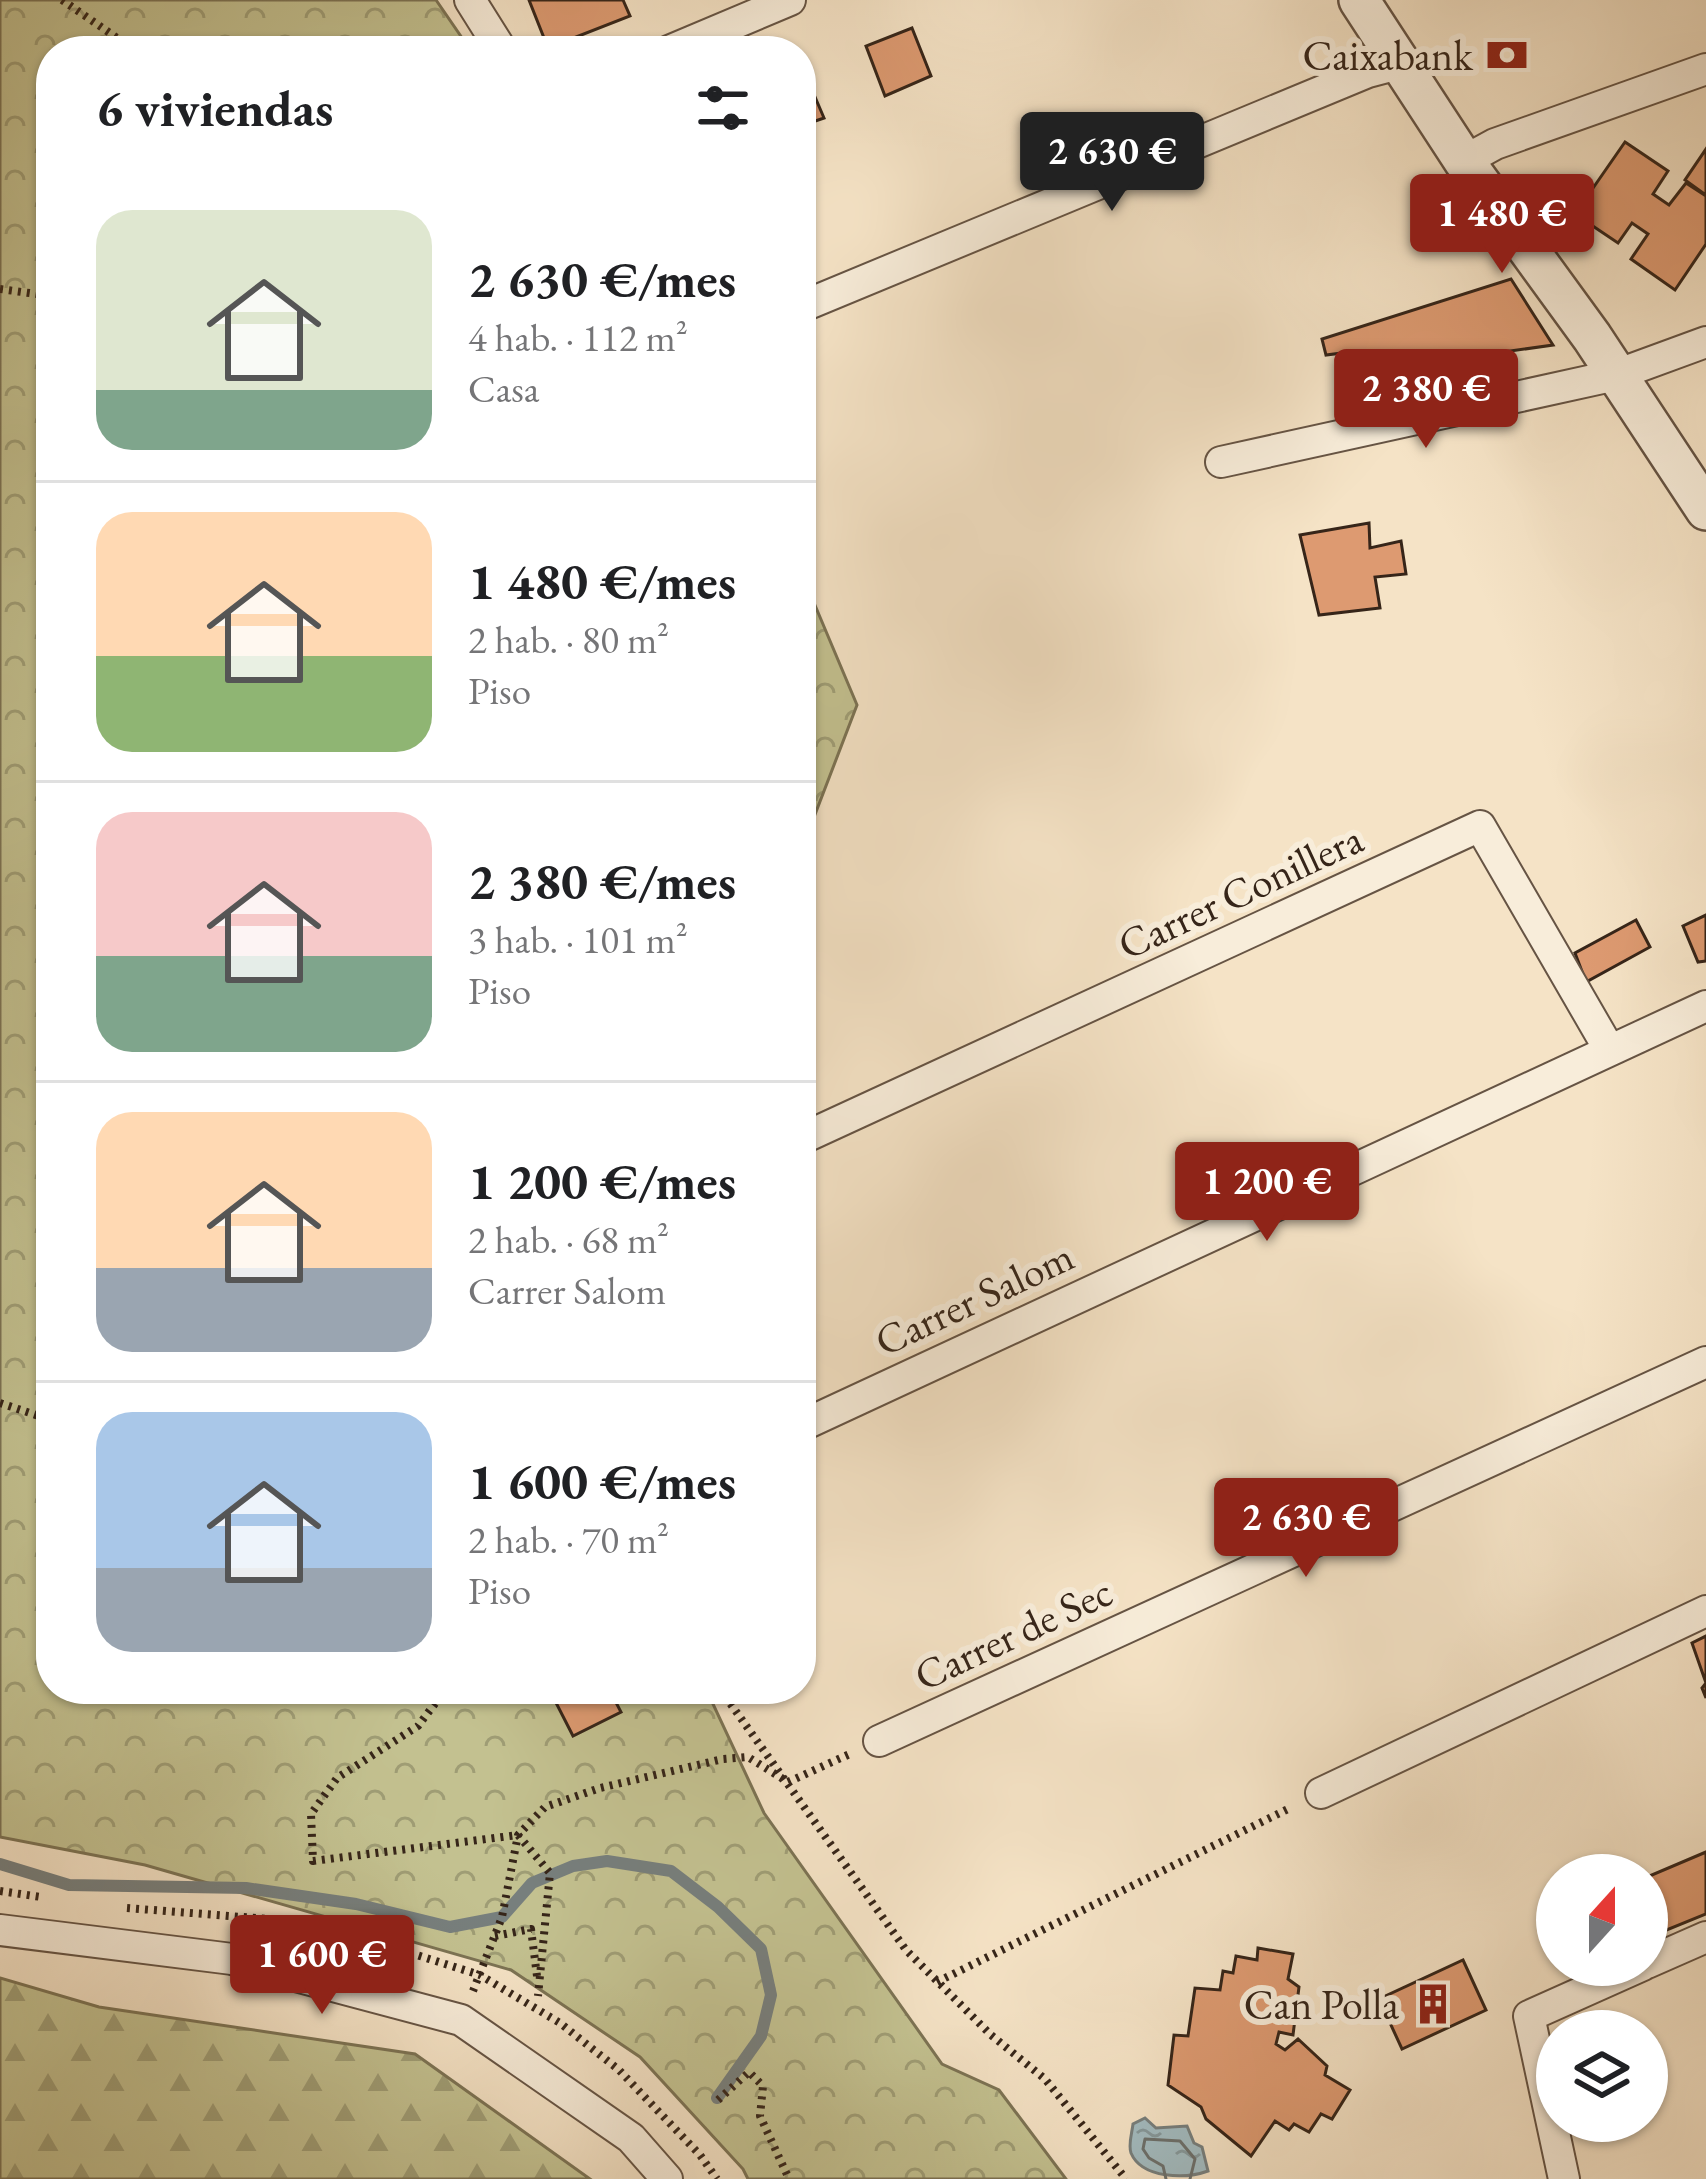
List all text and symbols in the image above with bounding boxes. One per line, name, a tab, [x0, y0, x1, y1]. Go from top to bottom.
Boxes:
place label: Caixabank	[1303, 28, 1474, 83]
bank icon: Caixabank	[1484, 32, 1530, 78]
text: 6 viviendas	[96, 75, 333, 141]
icon: filters	[690, 75, 756, 141]
pin: 2 630 €	[1001, 112, 1223, 214]
text: 2 630 €	[1047, 125, 1177, 176]
pin: 1 480 €	[1391, 174, 1613, 276]
text: 1 480 €	[1437, 187, 1567, 238]
text: 2 630 €/mes	[468, 246, 736, 312]
icon: home	[192, 258, 336, 402]
text: 4 hab. · 112 m²	[468, 312, 688, 363]
pin: 2 380 €	[1315, 349, 1537, 451]
text: 2 380 €	[1361, 362, 1491, 413]
text: Casa	[468, 363, 539, 414]
text: 1 480 €/mes	[468, 548, 736, 614]
icon: home	[192, 560, 336, 704]
text: 2 hab. · 80 m²	[468, 614, 669, 665]
text: Piso	[468, 665, 531, 716]
street label: Carrer Conillera	[1109, 811, 1372, 972]
text: 2 380 €/mes	[468, 848, 736, 914]
icon: home	[192, 860, 336, 1004]
text: 3 hab. · 101 m²	[468, 914, 688, 965]
text: Piso	[468, 965, 531, 1016]
pin: 1 200 €	[1156, 1142, 1378, 1244]
text: 1 200 €/mes	[468, 1148, 736, 1214]
text: 1 200 €	[1202, 1155, 1332, 1206]
icon: home	[192, 1160, 336, 1304]
text: 2 hab. · 68 m²	[468, 1214, 669, 1265]
street label: Carrer Salom	[866, 1228, 1082, 1368]
text: Carrer Salom	[468, 1265, 666, 1316]
text: 1 600 €/mes	[468, 1448, 736, 1514]
icon: home	[192, 1460, 336, 1604]
pin: 2 630 €	[1195, 1478, 1417, 1580]
text: 2 630 €	[1241, 1491, 1371, 1542]
text: 2 hab. · 70 m²	[468, 1514, 669, 1565]
street label: Carrer de Sec	[905, 1564, 1121, 1703]
text: Piso	[468, 1565, 531, 1616]
north arrow	[1536, 1854, 1668, 1986]
map controls	[1536, 1854, 1668, 2142]
pin: 1 600 €	[211, 1915, 433, 2017]
text: 1 600 €	[257, 1928, 387, 1979]
place label: Can Polla	[1244, 1977, 1399, 2032]
building icon: Can Polla	[1410, 1981, 1456, 2027]
button: layers	[1536, 2010, 1668, 2142]

